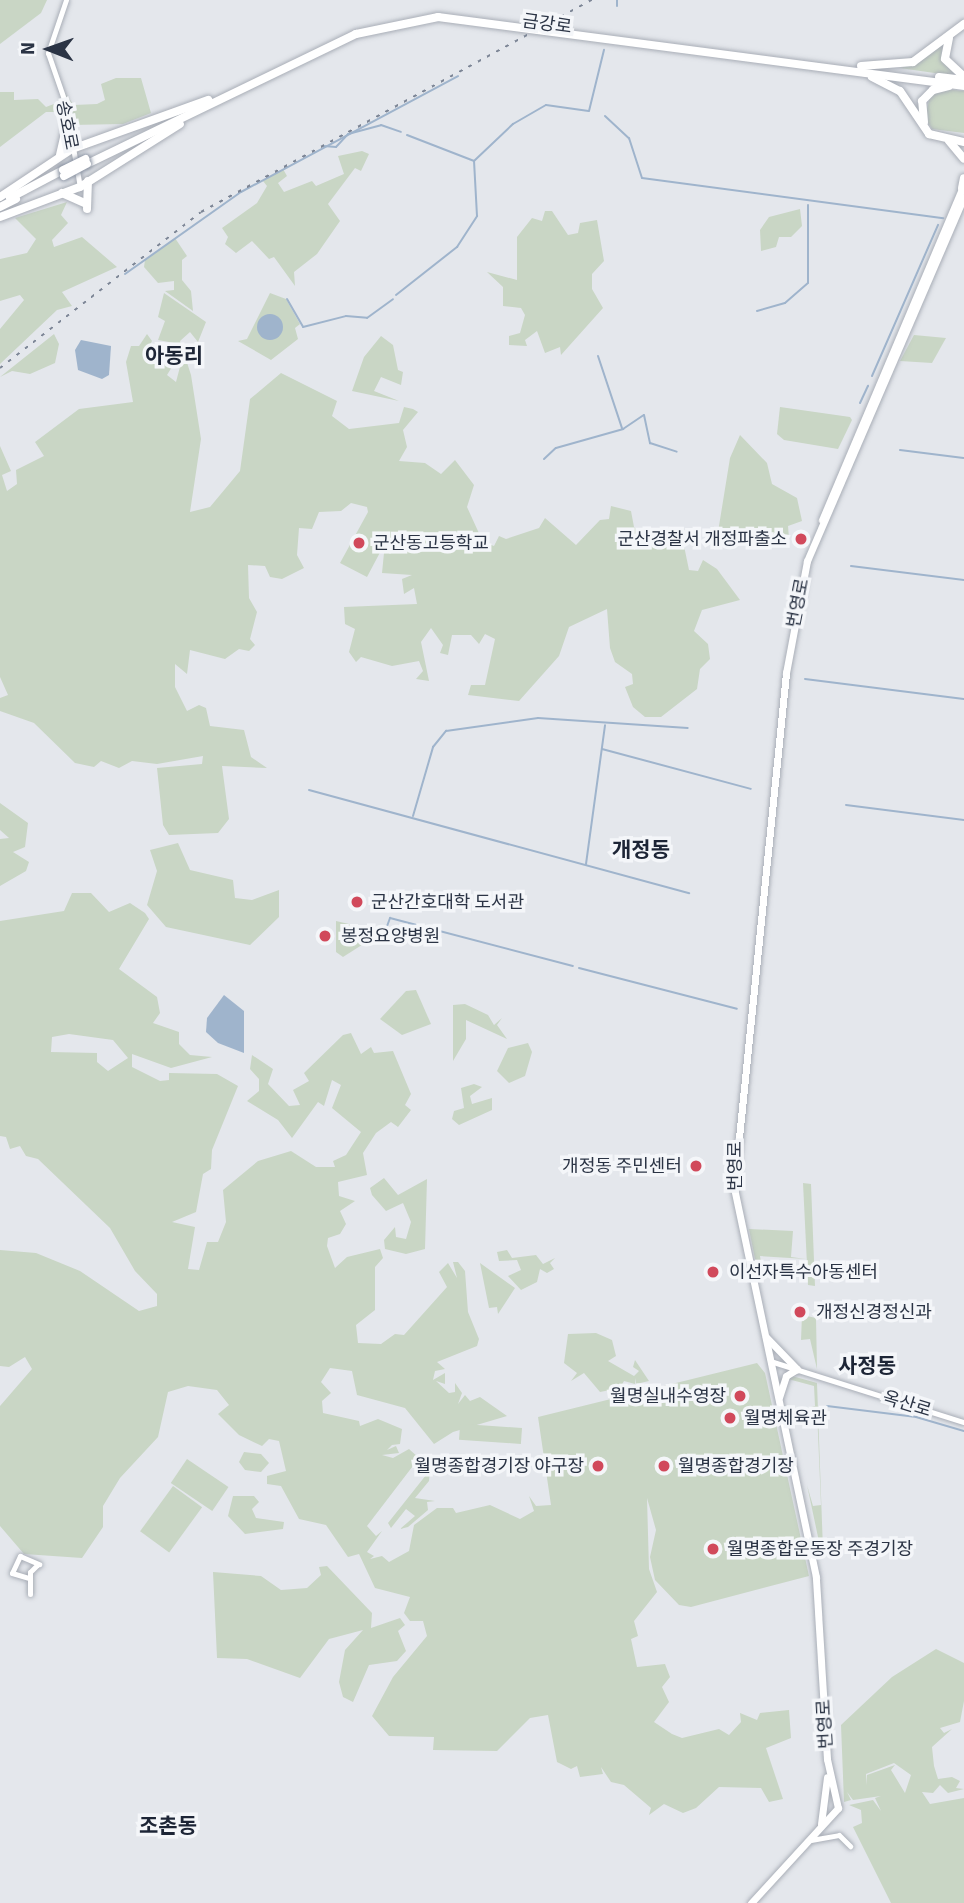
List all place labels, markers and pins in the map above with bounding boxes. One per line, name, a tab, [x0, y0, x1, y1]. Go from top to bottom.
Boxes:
place label: 군산경찰서 개정파출소	[617, 528, 787, 550]
marker: 군산경찰서 개정파출소	[793, 531, 809, 547]
place label: 군산동고등학교	[373, 532, 489, 554]
marker: 군산동고등학교	[351, 535, 367, 551]
place label: 군산간호대학 도서관	[371, 891, 524, 913]
marker: 군산간호대학 도서관	[349, 894, 365, 910]
place label: 봉정요양병원	[341, 925, 440, 947]
marker: 봉정요양병원	[315, 926, 335, 946]
place label: 개정동 주민센터	[562, 1155, 682, 1177]
marker: 개정동 주민센터	[688, 1158, 704, 1174]
place label: 이선자특수아동센터	[729, 1261, 878, 1283]
marker: 이선자특수아동센터	[703, 1262, 723, 1282]
place label: 개정신경정신과	[816, 1301, 932, 1323]
marker: 개정신경정신과	[790, 1302, 810, 1322]
place label: 월명실내수영장	[610, 1385, 726, 1407]
marker: 월명실내수영장	[732, 1388, 748, 1404]
place label: 월명체육관	[744, 1407, 827, 1429]
marker: 월명체육관	[722, 1410, 738, 1426]
place label: 월명종합경기장 야구장	[414, 1455, 584, 1477]
place label: 월명종합경기장	[678, 1455, 794, 1477]
marker: 월명종합경기장 야구장	[590, 1458, 606, 1474]
marker: 월명종합경기장	[656, 1458, 672, 1474]
place label: 월명종합운동장 주경기장	[727, 1538, 913, 1560]
marker: 월명종합운동장 주경기장	[705, 1541, 721, 1557]

